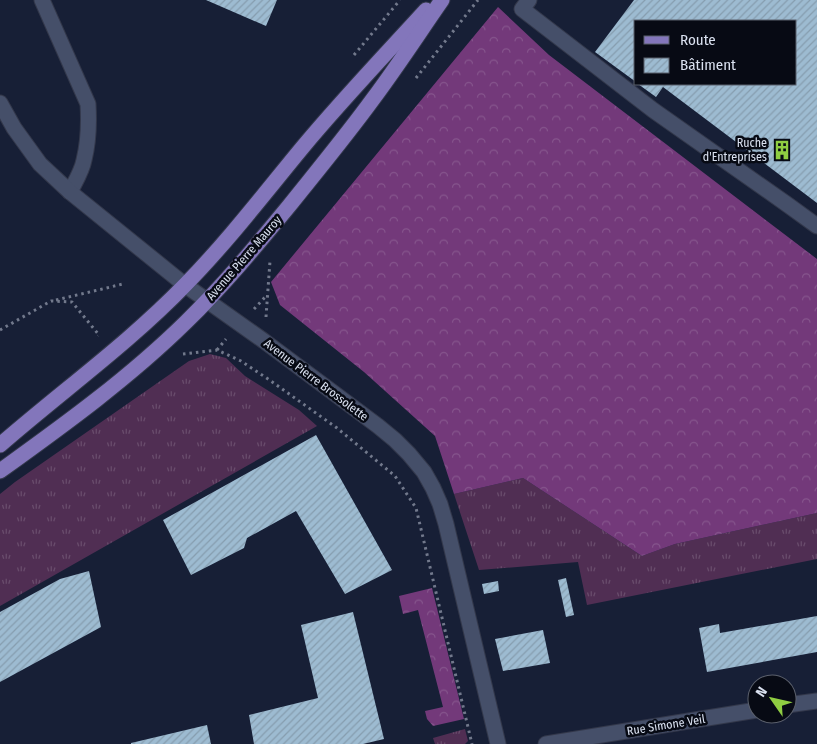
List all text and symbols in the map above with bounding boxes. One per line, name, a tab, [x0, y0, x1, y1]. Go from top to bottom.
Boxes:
legend	[634, 20, 797, 85]
text: Route	[680, 31, 716, 49]
text: Bâtiment	[680, 56, 736, 74]
place label: Ruche d'Entreprises	[703, 136, 767, 164]
building icon: Ruche d'Entreprises	[771, 139, 793, 161]
street label: Avenue Pierre Mauroy	[204, 213, 285, 303]
street label: Avenue Pierre Brossolette	[261, 336, 371, 424]
north arrow	[747, 674, 797, 724]
text: N	[752, 684, 771, 700]
street label: Rue Simone Veil	[626, 712, 706, 738]

